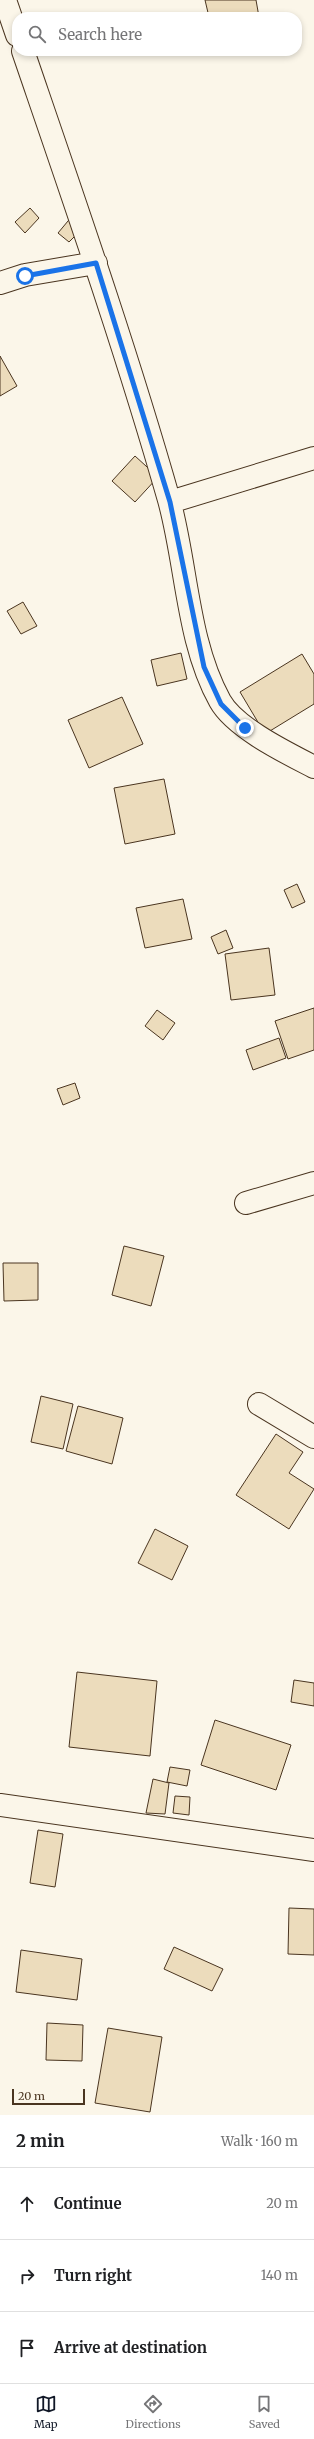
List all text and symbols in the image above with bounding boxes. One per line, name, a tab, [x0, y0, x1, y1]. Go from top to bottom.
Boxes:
search box	[12, 12, 302, 56]
icon: search	[26, 23, 48, 45]
text: Search here	[58, 25, 142, 44]
route start	[16, 267, 34, 285]
route end	[236, 719, 254, 737]
scale bar	[12, 2087, 85, 2106]
text: 20 m	[18, 2089, 45, 2103]
text: 2 min	[16, 2130, 64, 2152]
text: Walk · 160 m	[221, 2133, 298, 2150]
icon: ahead	[16, 2193, 38, 2215]
text: Continue	[54, 2194, 122, 2213]
text: 20 m	[266, 2195, 298, 2212]
icon: right	[16, 2265, 38, 2287]
text: Turn right	[54, 2266, 132, 2285]
text: 140 m	[261, 2267, 298, 2284]
icon: arrive	[16, 2337, 38, 2359]
text: Arrive at destination	[54, 2338, 207, 2357]
tab: Map	[34, 2393, 58, 2431]
tab: Directions	[126, 2393, 181, 2431]
tab: Saved	[249, 2393, 280, 2431]

